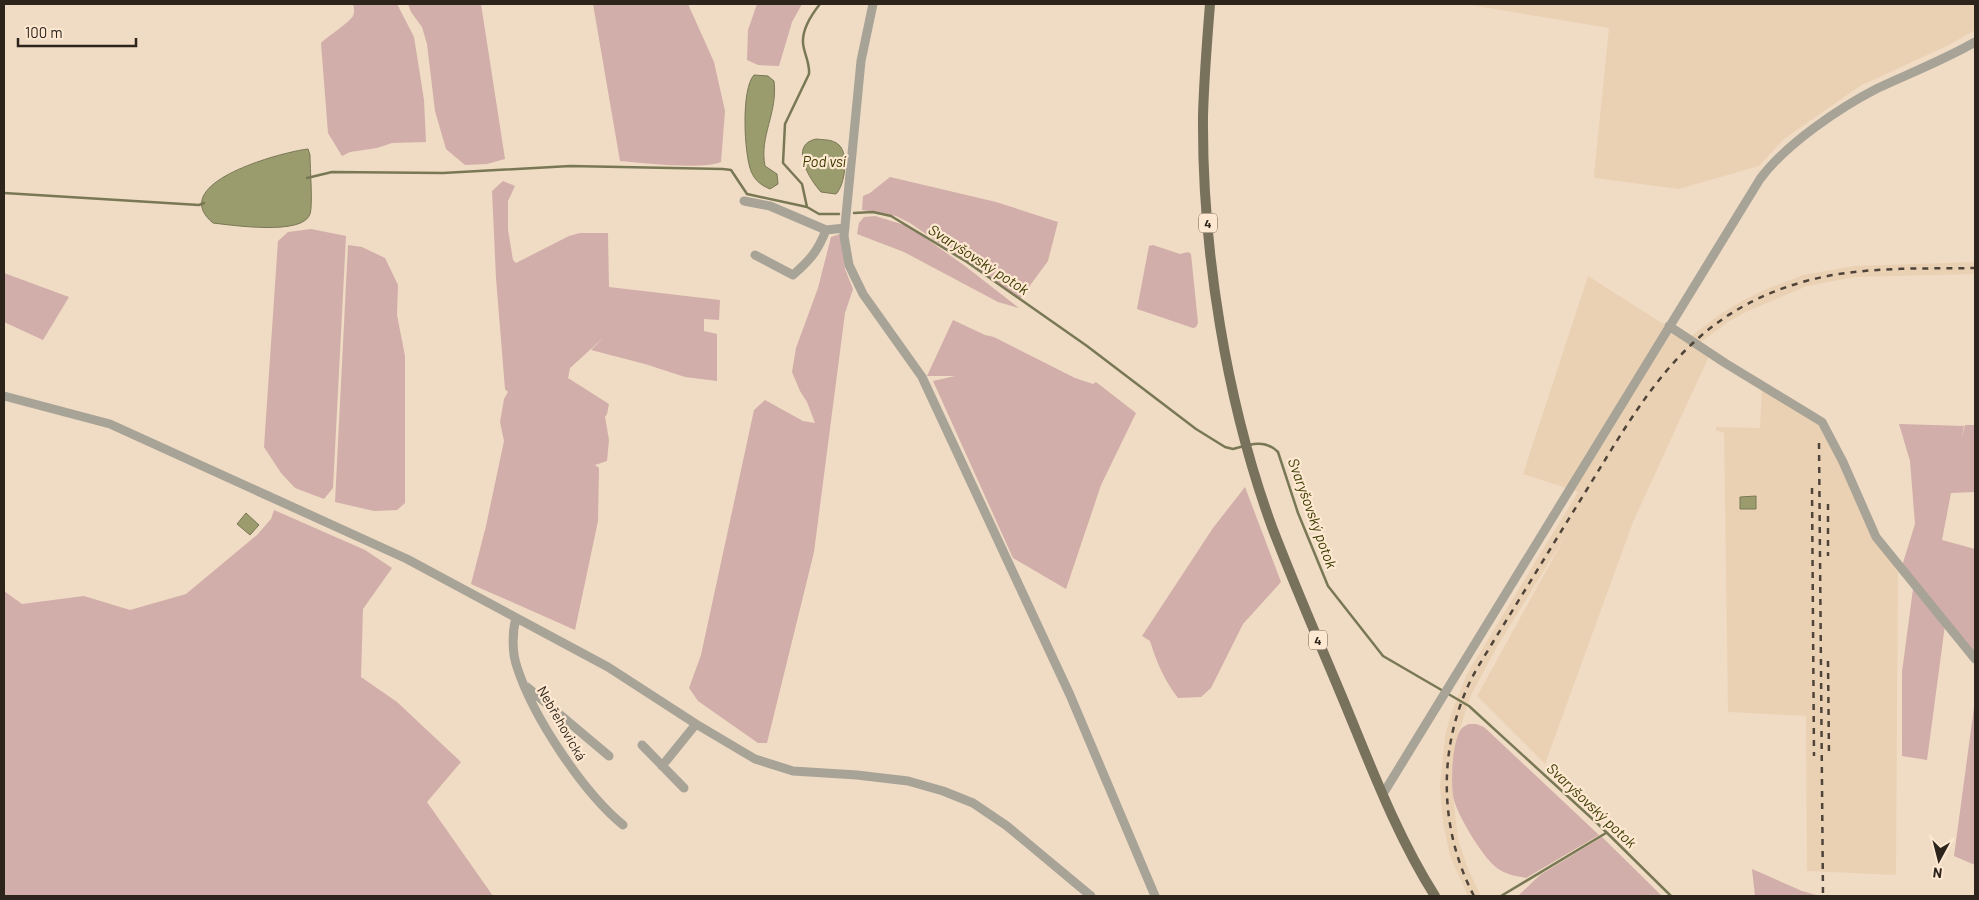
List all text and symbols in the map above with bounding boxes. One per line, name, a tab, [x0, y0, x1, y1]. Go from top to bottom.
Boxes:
scale bar	[18, 15, 135, 47]
text: 100 m	[25, 23, 63, 41]
water label: Pod vsí	[802, 152, 847, 170]
road number: 4	[1199, 214, 1217, 232]
water label: Svaryšovský potok	[925, 220, 1033, 299]
water label: Svaryšovský potok	[1285, 455, 1342, 571]
road number: 4	[1309, 630, 1327, 650]
street label: Nebřehovická	[534, 683, 590, 763]
water label: Svaryšovský potok	[1543, 759, 1641, 852]
north arrow	[1914, 835, 1964, 885]
text: N	[1932, 864, 1943, 882]

